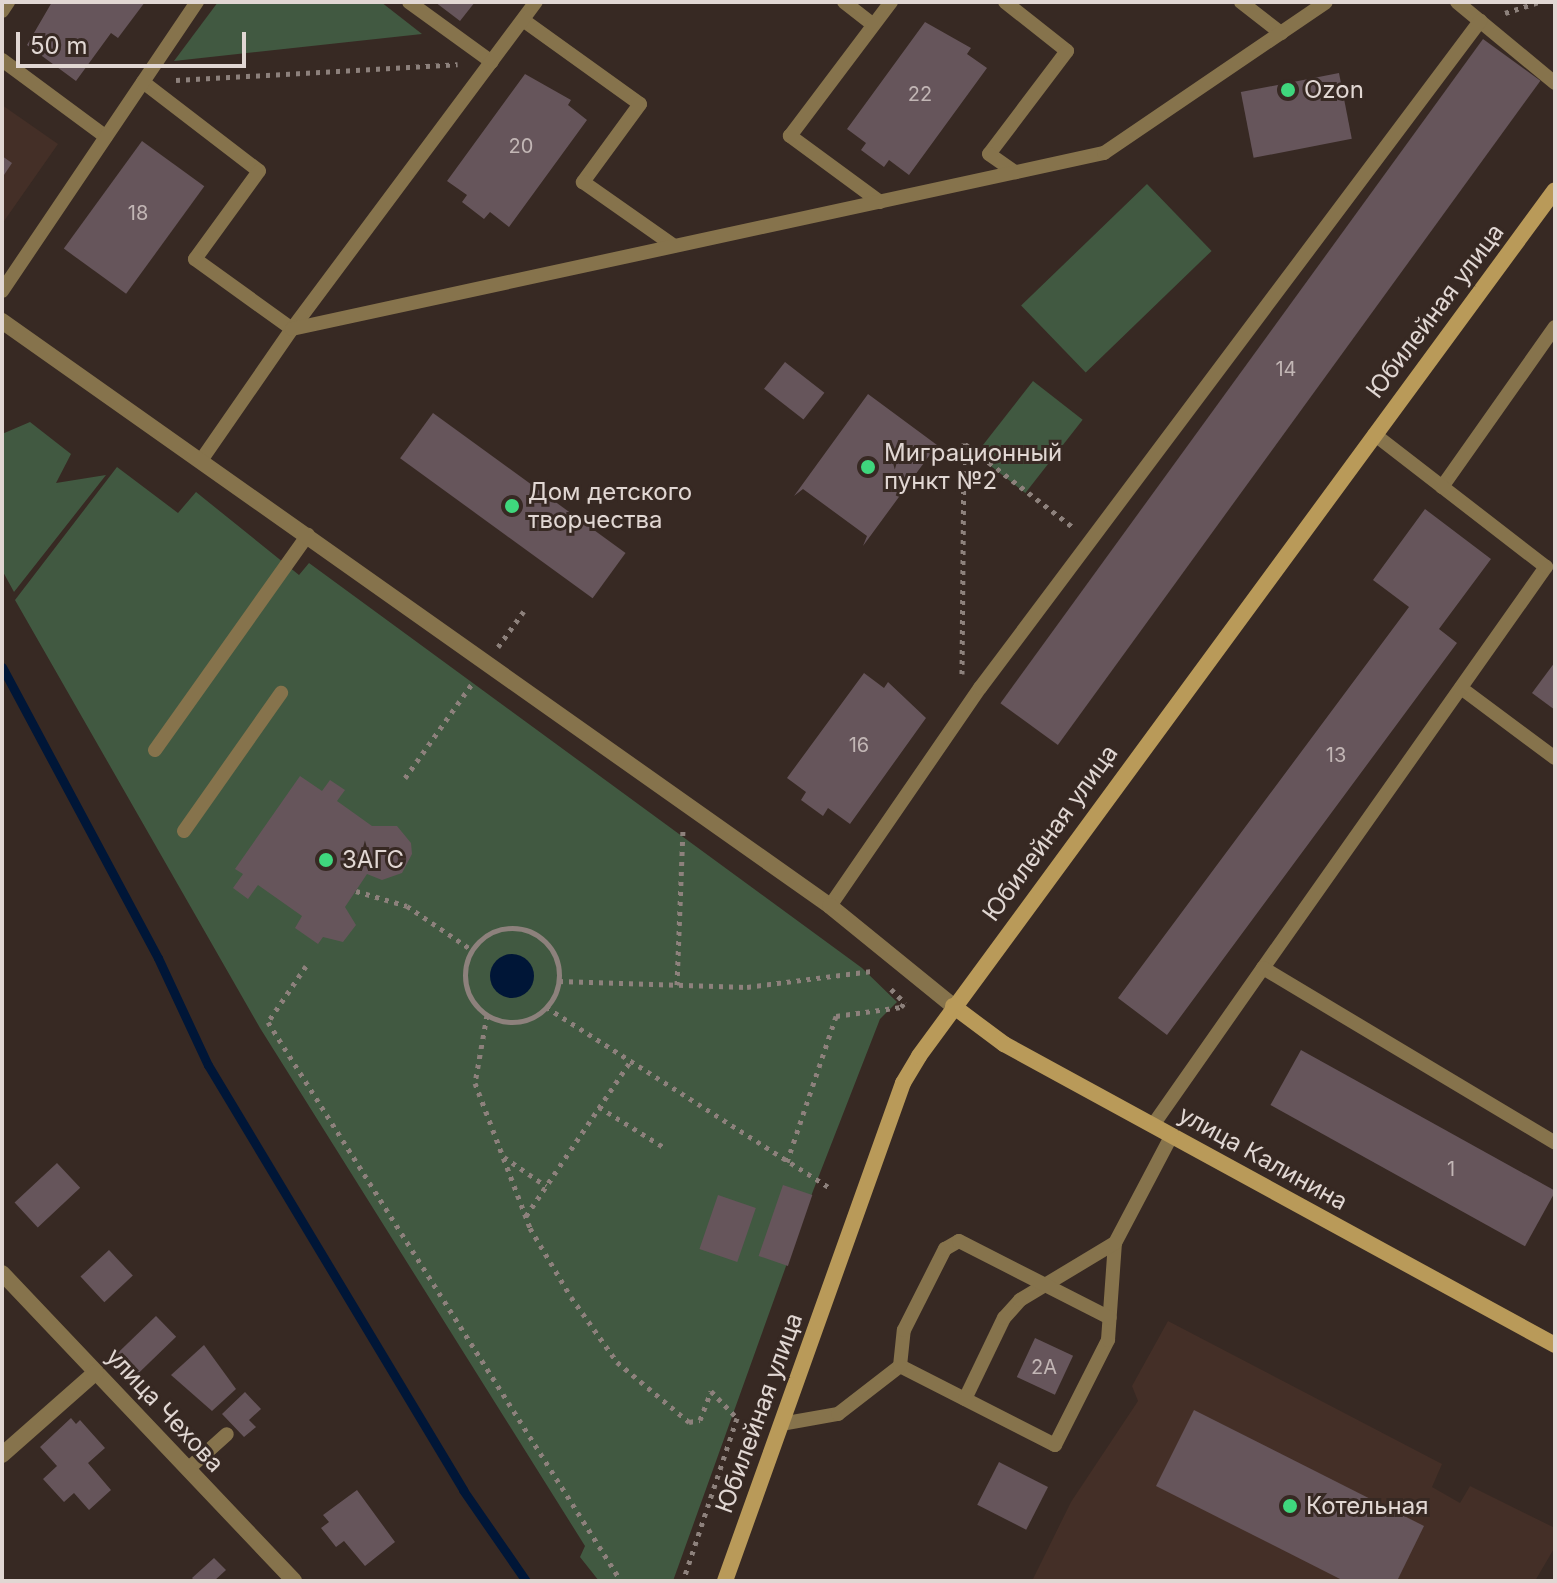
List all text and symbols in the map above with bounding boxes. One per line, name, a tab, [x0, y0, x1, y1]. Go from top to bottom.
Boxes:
scale bar	[20, 16, 250, 66]
text: 50 m	[30, 31, 88, 60]
place label: Ozon	[1304, 76, 1364, 104]
marker: Ozon	[1279, 81, 1297, 99]
house number: 22	[908, 82, 932, 106]
house number: 20	[509, 134, 533, 158]
house number: 18	[128, 201, 148, 225]
street label: Юбилейная улица	[1360, 218, 1510, 404]
house number: 14	[1275, 357, 1297, 381]
place label: Миграционный пункт №2	[884, 439, 1062, 495]
marker: Миграционный пункт №2	[859, 458, 877, 476]
place label: Дом детского творчества	[528, 478, 692, 534]
marker: Дом детского творчества	[503, 497, 521, 515]
house number: 16	[849, 733, 869, 757]
street label: Юбилейная улица	[976, 739, 1124, 927]
house number: 13	[1326, 743, 1346, 767]
place label: ЗАГС	[342, 846, 404, 874]
marker: ЗАГС	[317, 851, 335, 869]
street label: улица Калинина	[1174, 1100, 1352, 1216]
house number: 1	[1447, 1157, 1455, 1181]
street label: Юбилейная улица	[709, 1309, 809, 1517]
street label: улица Чехова	[100, 1342, 230, 1478]
house number: 2А	[1031, 1355, 1057, 1379]
place label: Котельная	[1306, 1492, 1429, 1520]
marker: Котельная	[1281, 1497, 1299, 1515]

